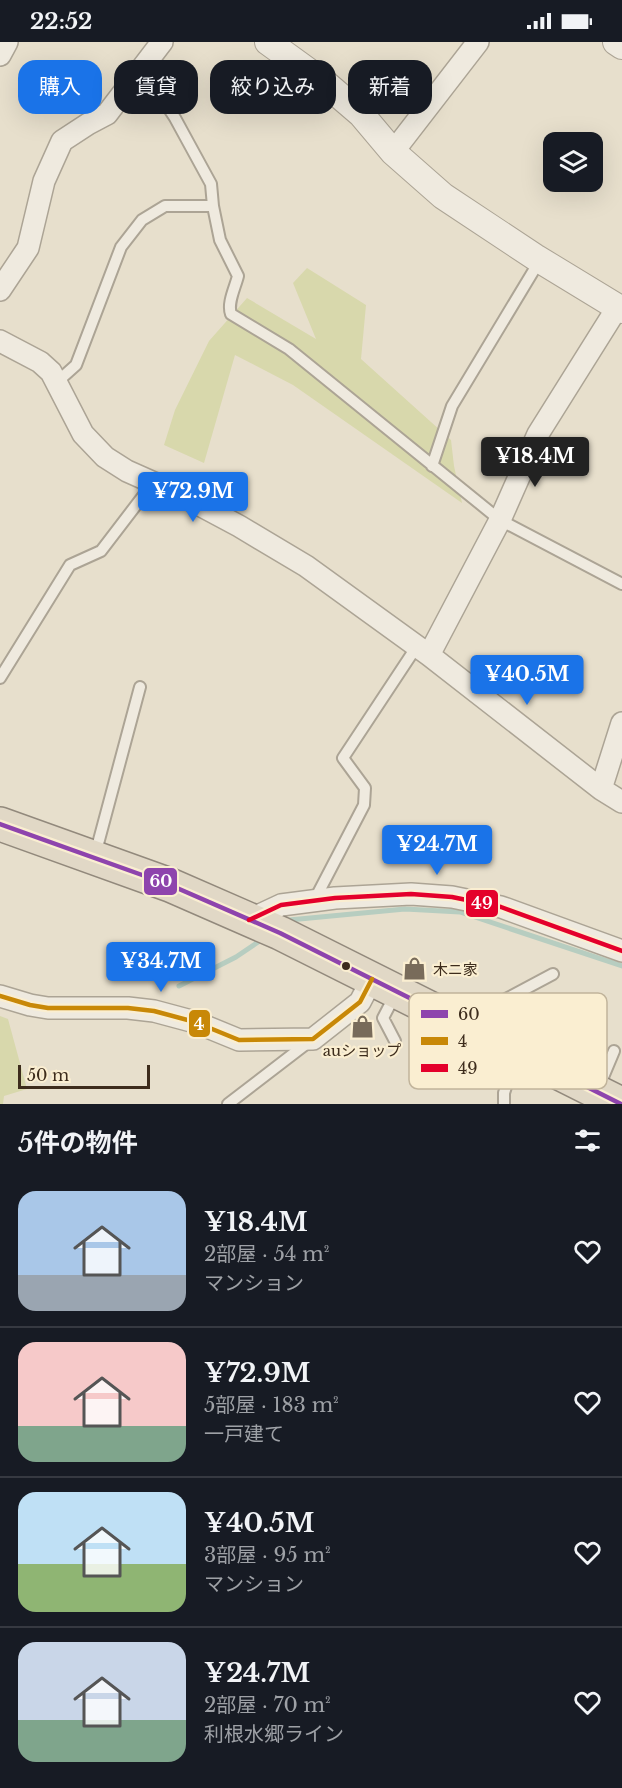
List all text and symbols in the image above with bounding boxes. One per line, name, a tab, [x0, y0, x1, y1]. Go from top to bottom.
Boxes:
text: 22:52	[30, 8, 92, 35]
chip: 購入	[18, 60, 102, 114]
chip: 賃貸	[114, 60, 198, 114]
chip: 絞り込み	[210, 60, 336, 114]
chip: 新着	[348, 60, 432, 114]
map controls	[543, 132, 603, 192]
button: layers	[543, 132, 603, 192]
pin: ¥18.4M	[486, 437, 584, 488]
text: ¥18.4M	[495, 444, 575, 468]
pin: ¥72.9M	[144, 472, 242, 523]
text: ¥72.9M	[152, 479, 234, 503]
pin: ¥40.5M	[478, 655, 576, 706]
text: ¥40.5M	[485, 662, 570, 686]
pin: ¥24.7M	[388, 825, 486, 876]
text: ¥24.7M	[396, 832, 478, 856]
line badge: 60	[143, 867, 178, 896]
text: 60	[150, 871, 172, 891]
line badge: 49	[465, 889, 499, 918]
text: 49	[471, 893, 493, 913]
pin: ¥34.7M	[112, 942, 210, 993]
text: ¥34.7M	[120, 949, 202, 973]
shop icon: 木ニ家	[402, 956, 428, 982]
unlabelled marker	[340, 960, 352, 972]
place label: 木ニ家	[433, 960, 478, 979]
legend	[409, 993, 607, 1089]
text: 60	[458, 1004, 480, 1024]
line badge: 4	[188, 1009, 211, 1038]
shop icon: auショップ	[349, 1013, 375, 1039]
text: 4	[194, 1014, 204, 1034]
text: 4	[458, 1031, 467, 1051]
place label: auショップ	[323, 1041, 401, 1060]
text: 49	[458, 1058, 478, 1078]
scale bar	[18, 1062, 150, 1090]
text: 50 m	[27, 1065, 69, 1085]
icon: filters	[571, 1124, 604, 1157]
text: 5件の物件	[18, 1127, 137, 1159]
text: ¥18.4M	[204, 1206, 308, 1238]
icon: home	[66, 1215, 138, 1287]
icon: heart	[571, 1235, 604, 1268]
text: 2部屋 · 54 m²	[204, 1242, 329, 1266]
text: マンション	[204, 1271, 304, 1295]
text: ¥72.9M	[204, 1357, 311, 1389]
icon: home	[66, 1366, 138, 1438]
icon: heart	[571, 1386, 604, 1419]
text: 5部屋 · 183 m²	[204, 1393, 339, 1417]
text: 一戸建て	[204, 1422, 284, 1446]
text: ¥40.5M	[204, 1507, 315, 1539]
icon: home	[66, 1516, 138, 1588]
icon: heart	[571, 1536, 604, 1569]
text: 3部屋 · 95 m²	[204, 1543, 331, 1567]
text: マンション	[204, 1572, 304, 1596]
text: ¥24.7M	[204, 1657, 310, 1689]
icon: home	[66, 1666, 138, 1738]
icon: heart	[571, 1686, 604, 1719]
text: 2部屋 · 70 m²	[204, 1693, 331, 1717]
text: 利根水郷ライン	[204, 1722, 344, 1746]

